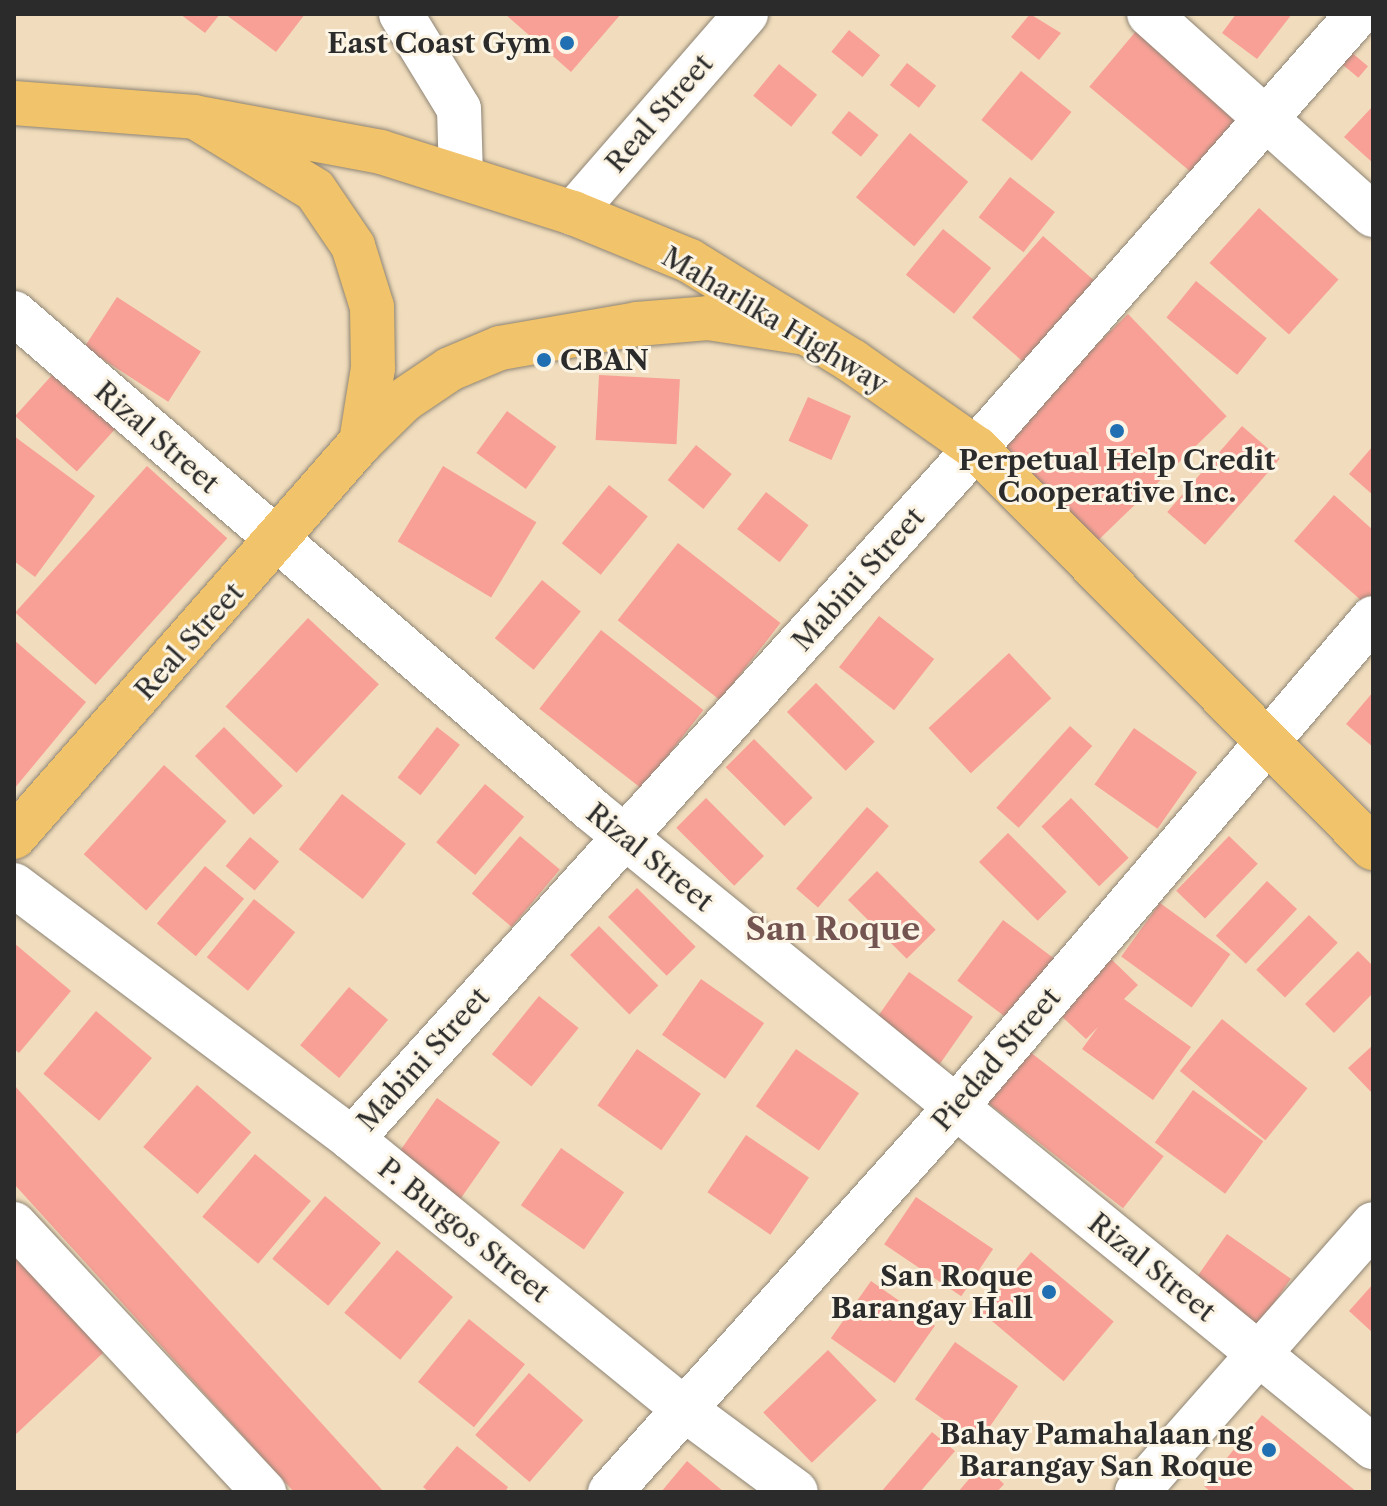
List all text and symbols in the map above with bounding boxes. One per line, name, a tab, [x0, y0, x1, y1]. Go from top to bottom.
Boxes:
place label: East Coast Gym	[327, 26, 551, 60]
marker: East Coast Gym	[558, 34, 576, 52]
street label: Real Street	[598, 47, 720, 179]
street label: Maharlika Highway	[656, 239, 894, 401]
place label: CBAN	[560, 343, 649, 377]
marker: CBAN	[535, 351, 553, 369]
street label: Rizal Street	[88, 374, 226, 500]
marker: Perpetual Help Credit Cooperative Inc.	[1108, 422, 1126, 440]
place label: Perpetual Help Credit Cooperative Inc.	[958, 443, 1276, 509]
street label: Mabini Street	[785, 500, 931, 658]
street label: Real Street	[128, 576, 250, 706]
street label: Rizal Street	[580, 796, 720, 918]
district label: San Roque	[746, 910, 920, 948]
street label: Mabini Street	[350, 980, 496, 1138]
street label: Piedad Street	[925, 981, 1067, 1137]
street label: P. Burgos Street	[372, 1151, 556, 1309]
street label: Rizal Street	[1082, 1206, 1222, 1328]
place label: San Roque Barangay Hall	[830, 1259, 1033, 1325]
marker: San Roque Barangay Hall	[1040, 1283, 1058, 1301]
place label: Bahay Pamahalaan ng Barangay San Roque	[939, 1417, 1253, 1483]
marker: Bahay Pamahalaan ng Barangay San Roque	[1260, 1441, 1278, 1459]

